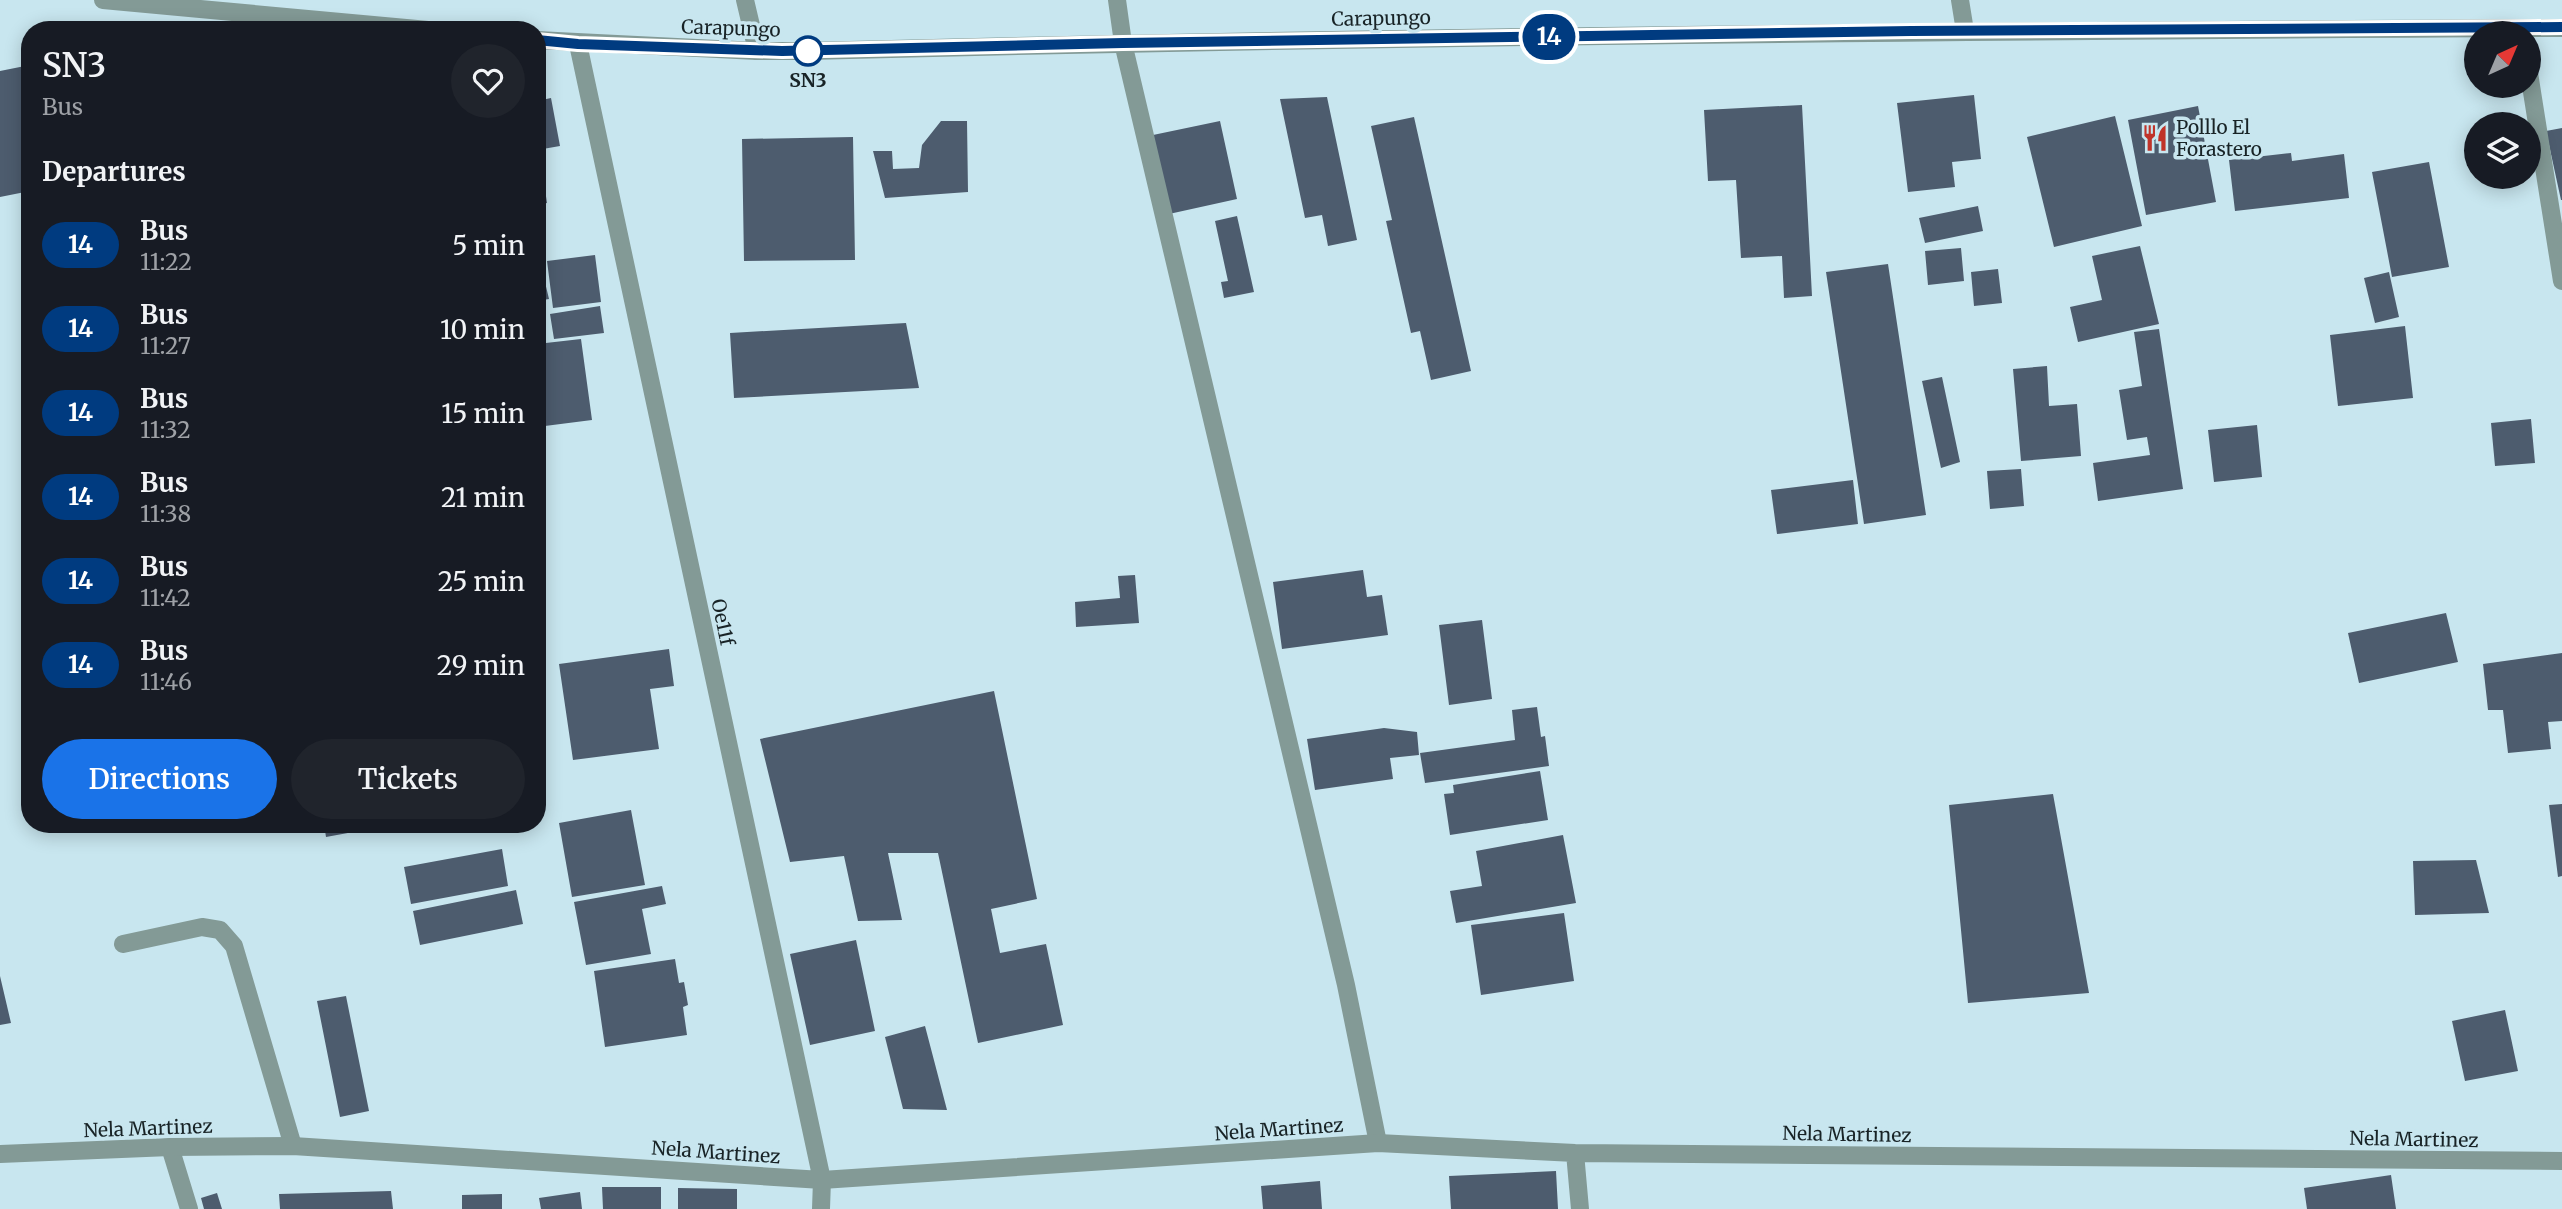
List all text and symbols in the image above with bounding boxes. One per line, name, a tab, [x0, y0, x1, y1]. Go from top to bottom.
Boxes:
street label: Carapungo	[1331, 5, 1431, 31]
street label: Carapungo	[681, 14, 781, 42]
line badge: 14	[1518, 14, 1580, 60]
text: 14	[1536, 21, 1562, 52]
north arrow	[2464, 21, 2541, 98]
map controls	[2464, 21, 2541, 189]
marker: SN3	[793, 36, 823, 66]
button: heart	[451, 44, 525, 118]
text: SN3	[42, 45, 106, 86]
place label: SN3	[789, 68, 827, 92]
text: Bus	[42, 92, 83, 121]
button: layers	[2464, 112, 2541, 189]
place label: Polllo El Forastero	[2176, 115, 2262, 161]
restaurant icon: Polllo El Forastero	[2140, 123, 2170, 153]
text: Departures	[42, 155, 186, 188]
text: Bus	[140, 214, 188, 247]
text: 14	[68, 229, 93, 260]
text: 5 min	[452, 229, 525, 262]
text: 11:22	[140, 247, 192, 276]
text: Bus	[140, 298, 188, 331]
text: 14	[68, 313, 93, 344]
text: 10 min	[440, 313, 525, 346]
text: 11:27	[140, 331, 191, 360]
text: Bus	[140, 382, 188, 415]
text: 14	[68, 397, 93, 428]
text: 15 min	[441, 397, 525, 430]
text: 11:32	[140, 415, 191, 444]
text: Bus	[140, 466, 188, 499]
text: 14	[68, 481, 93, 512]
text: 21 min	[441, 481, 525, 514]
text: 11:38	[140, 499, 191, 528]
text: Bus	[140, 550, 188, 583]
text: 14	[68, 565, 93, 596]
text: 25 min	[438, 565, 525, 598]
text: 11:42	[140, 583, 191, 612]
street label: Oe11f	[706, 596, 740, 648]
text: Bus	[140, 634, 188, 667]
text: 14	[68, 649, 93, 680]
text: 29 min	[437, 649, 525, 682]
text: 11:46	[140, 667, 192, 696]
button: Directions	[42, 739, 277, 819]
button: Tickets	[291, 739, 525, 819]
street label: Nela Martinez	[1214, 1113, 1344, 1145]
street label: Nela Martinez	[83, 1114, 213, 1142]
street label: Nela Martinez	[1782, 1121, 1912, 1147]
street label: Nela Martinez	[2349, 1126, 2479, 1152]
street label: Nela Martinez	[651, 1136, 781, 1168]

